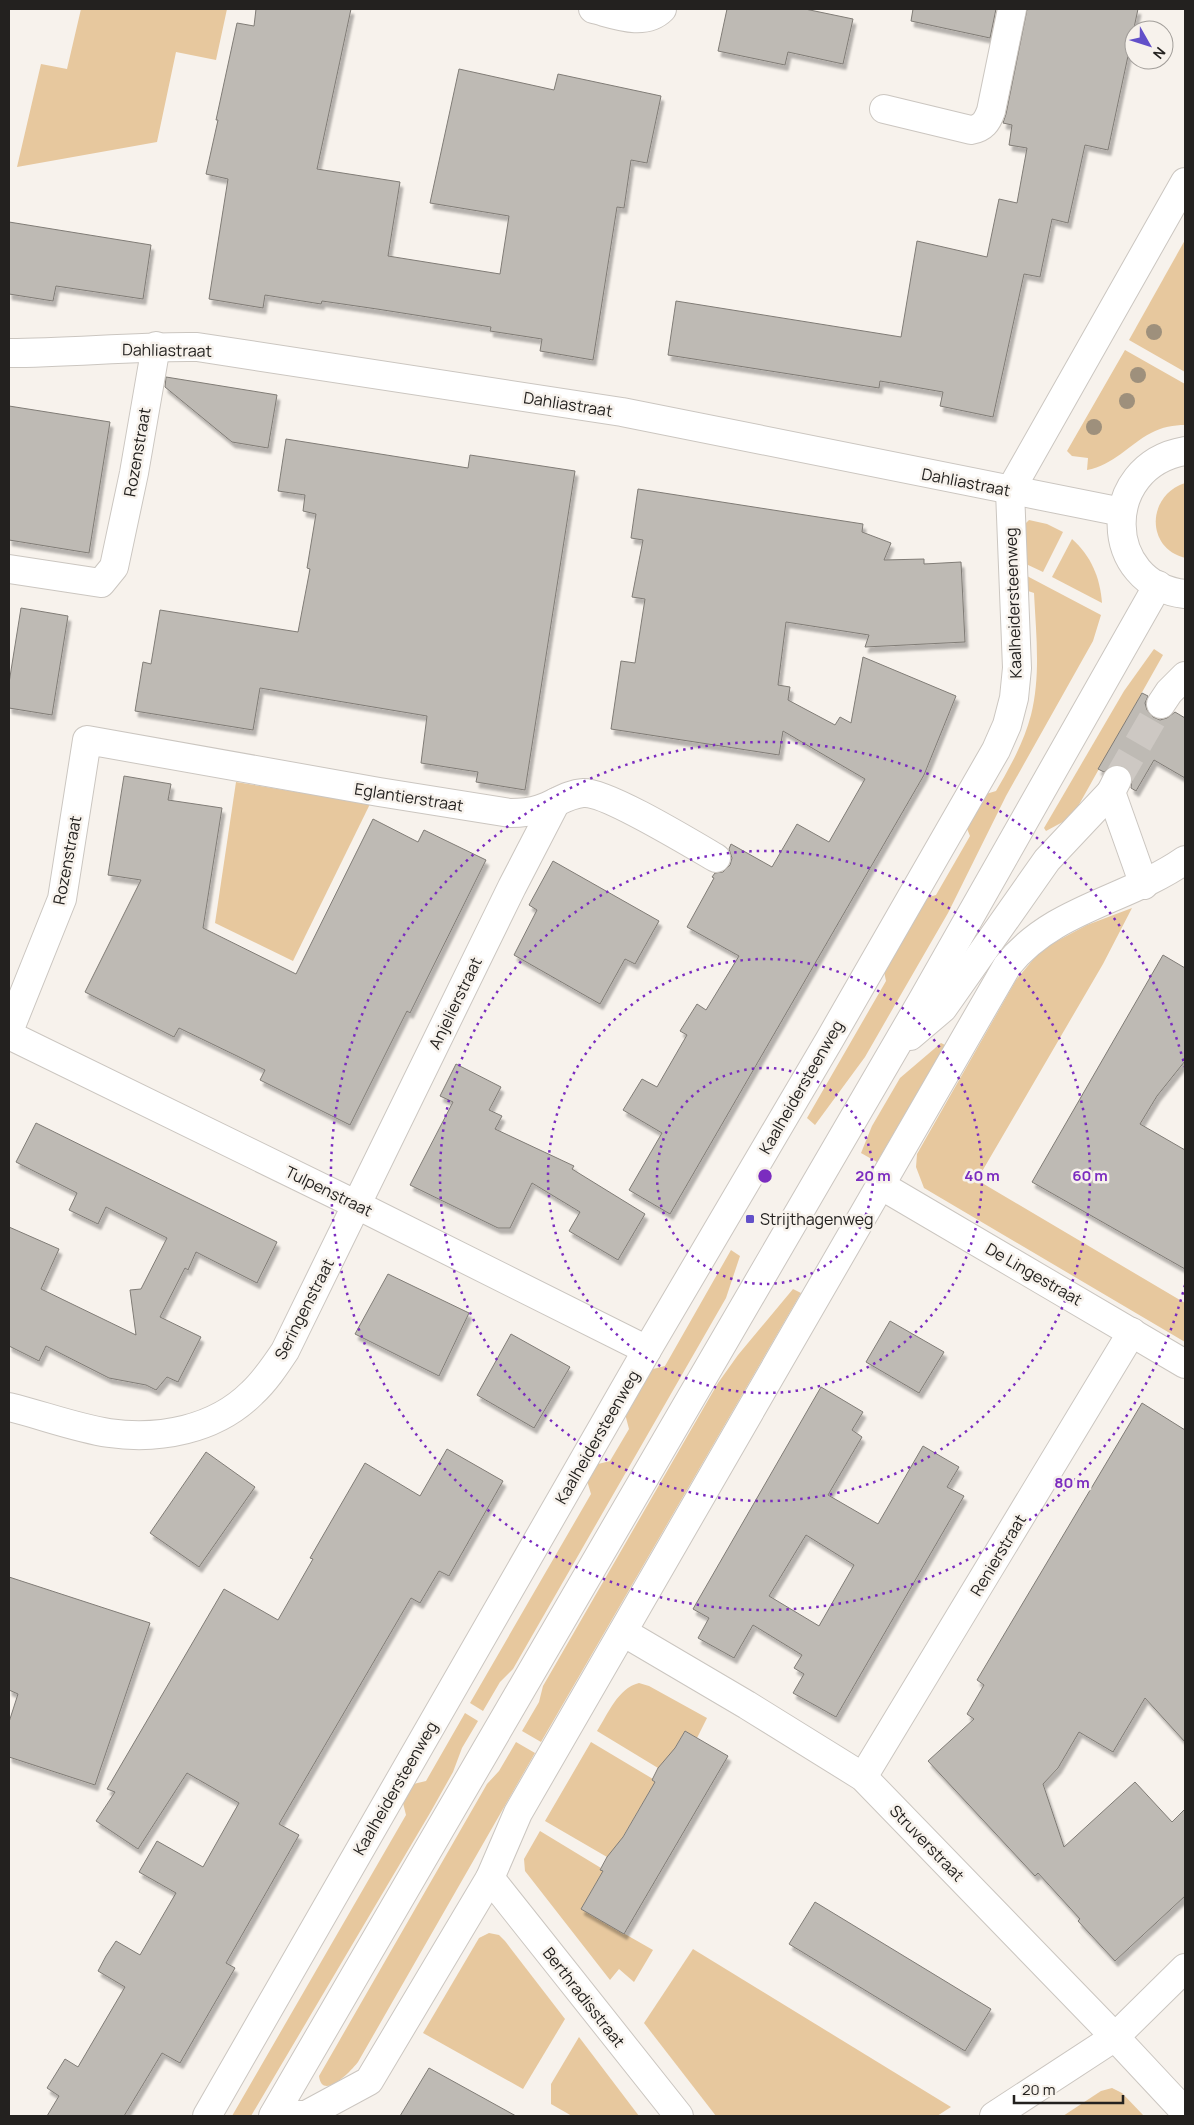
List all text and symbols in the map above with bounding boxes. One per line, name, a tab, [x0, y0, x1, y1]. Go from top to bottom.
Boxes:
north arrow	[1124, 20, 1174, 70]
text: N	[1149, 44, 1170, 63]
street label: Dahliastraat	[122, 338, 212, 362]
street label: Dahliastraat	[522, 386, 614, 422]
street label: Rozenstraat	[118, 406, 156, 498]
street label: Dahliastraat	[920, 463, 1012, 501]
street label: Kaalheidersteenweg	[999, 527, 1027, 679]
street label: Eglantierstraat	[353, 778, 465, 816]
street label: Rozenstraat	[48, 814, 86, 906]
street label: Anjelierstraat	[423, 953, 487, 1053]
street label: Kaalheidersteenweg	[754, 1016, 848, 1158]
street label: Tulpenstraat	[282, 1160, 376, 1222]
text: 20 m	[855, 1165, 891, 1186]
text: 40 m	[964, 1165, 1000, 1186]
text: 60 m	[1072, 1165, 1108, 1186]
centre of rings	[756, 1167, 774, 1185]
place label: Strijthagenweg	[760, 1208, 873, 1230]
marker: Strijthagenweg	[744, 1213, 756, 1225]
street label: De Lingestraat	[982, 1237, 1086, 1311]
street label: Seringenstraat	[269, 1255, 339, 1363]
street label: Kaalheidersteenweg	[550, 1366, 644, 1508]
text: 80 m	[1054, 1472, 1090, 1493]
street label: Renierstraat	[965, 1510, 1031, 1600]
street label: Kaalheidersteenweg	[348, 1717, 442, 1859]
street label: Struverstraat	[885, 1800, 969, 1886]
street label: Berthradisstraat	[538, 1942, 630, 2052]
scale bar	[1014, 2072, 1123, 2104]
text: 20 m	[1022, 2079, 1055, 2100]

